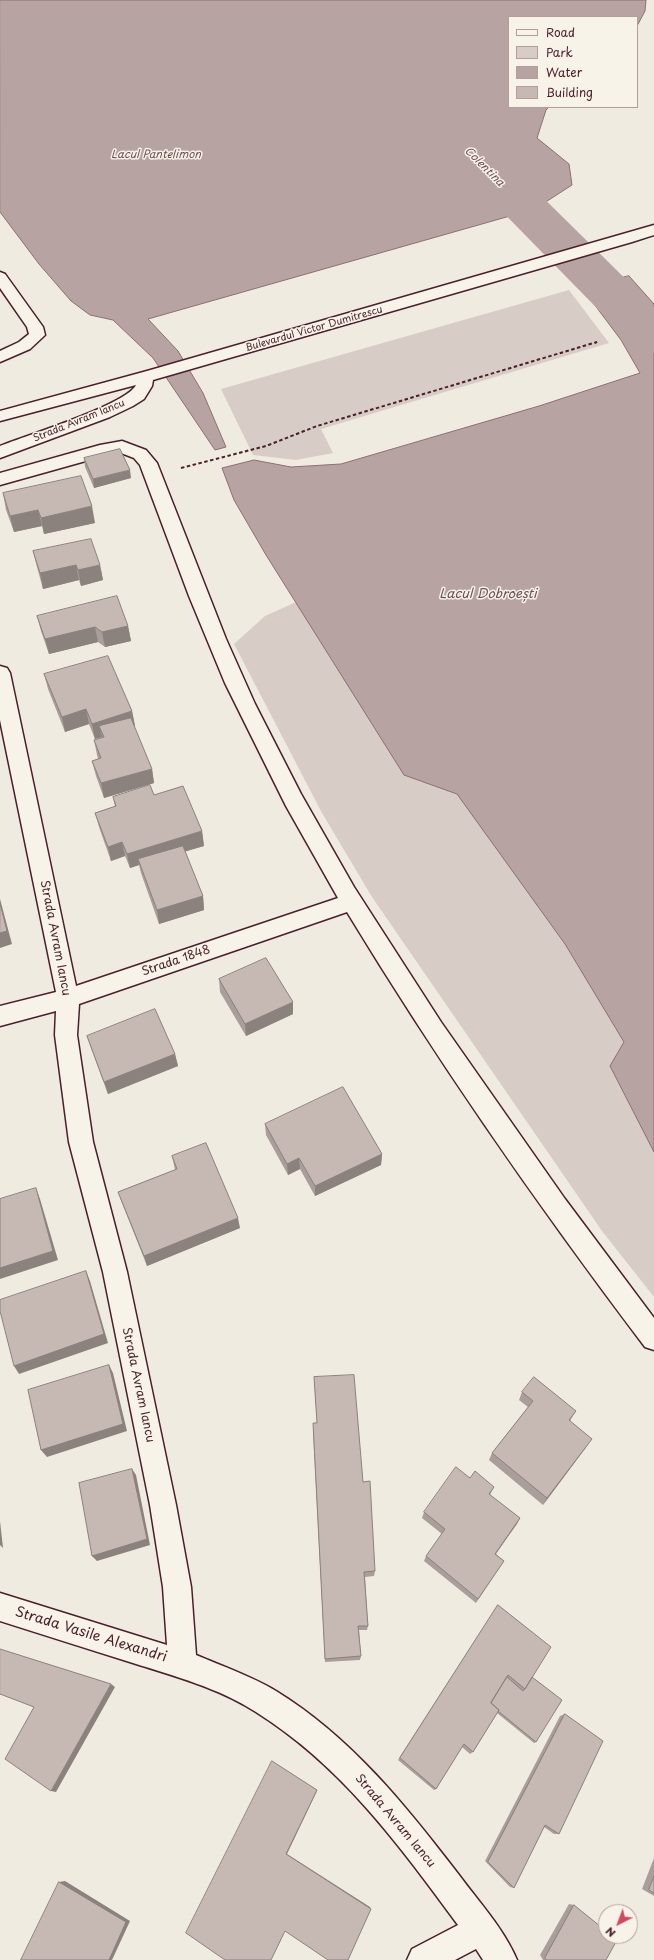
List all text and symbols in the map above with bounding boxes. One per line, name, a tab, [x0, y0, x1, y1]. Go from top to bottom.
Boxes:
legend	[508, 16, 638, 108]
text: Road	[546, 23, 575, 41]
text: Park	[546, 43, 573, 61]
text: Water	[546, 63, 582, 81]
text: Building	[546, 83, 593, 101]
water label: Colentina	[462, 145, 506, 189]
water label: Lacul Pantelimon	[111, 148, 201, 162]
street label: Bulevardul Victor Dumitrescu	[244, 304, 384, 354]
street label: Strada Avram Iancu	[31, 397, 127, 445]
water label: Lacul Dobroești	[439, 586, 537, 602]
street label: Strada Avram Iancu	[37, 879, 73, 997]
street label: Strada 1848	[140, 943, 212, 979]
street label: Strada Avram Iancu	[119, 1326, 157, 1444]
street label: Strada Vasile Alexandri	[13, 1604, 169, 1666]
street label: Strada Avram Iancu	[352, 1771, 438, 1871]
north arrow	[598, 1904, 638, 1944]
text: N	[601, 1923, 619, 1942]

